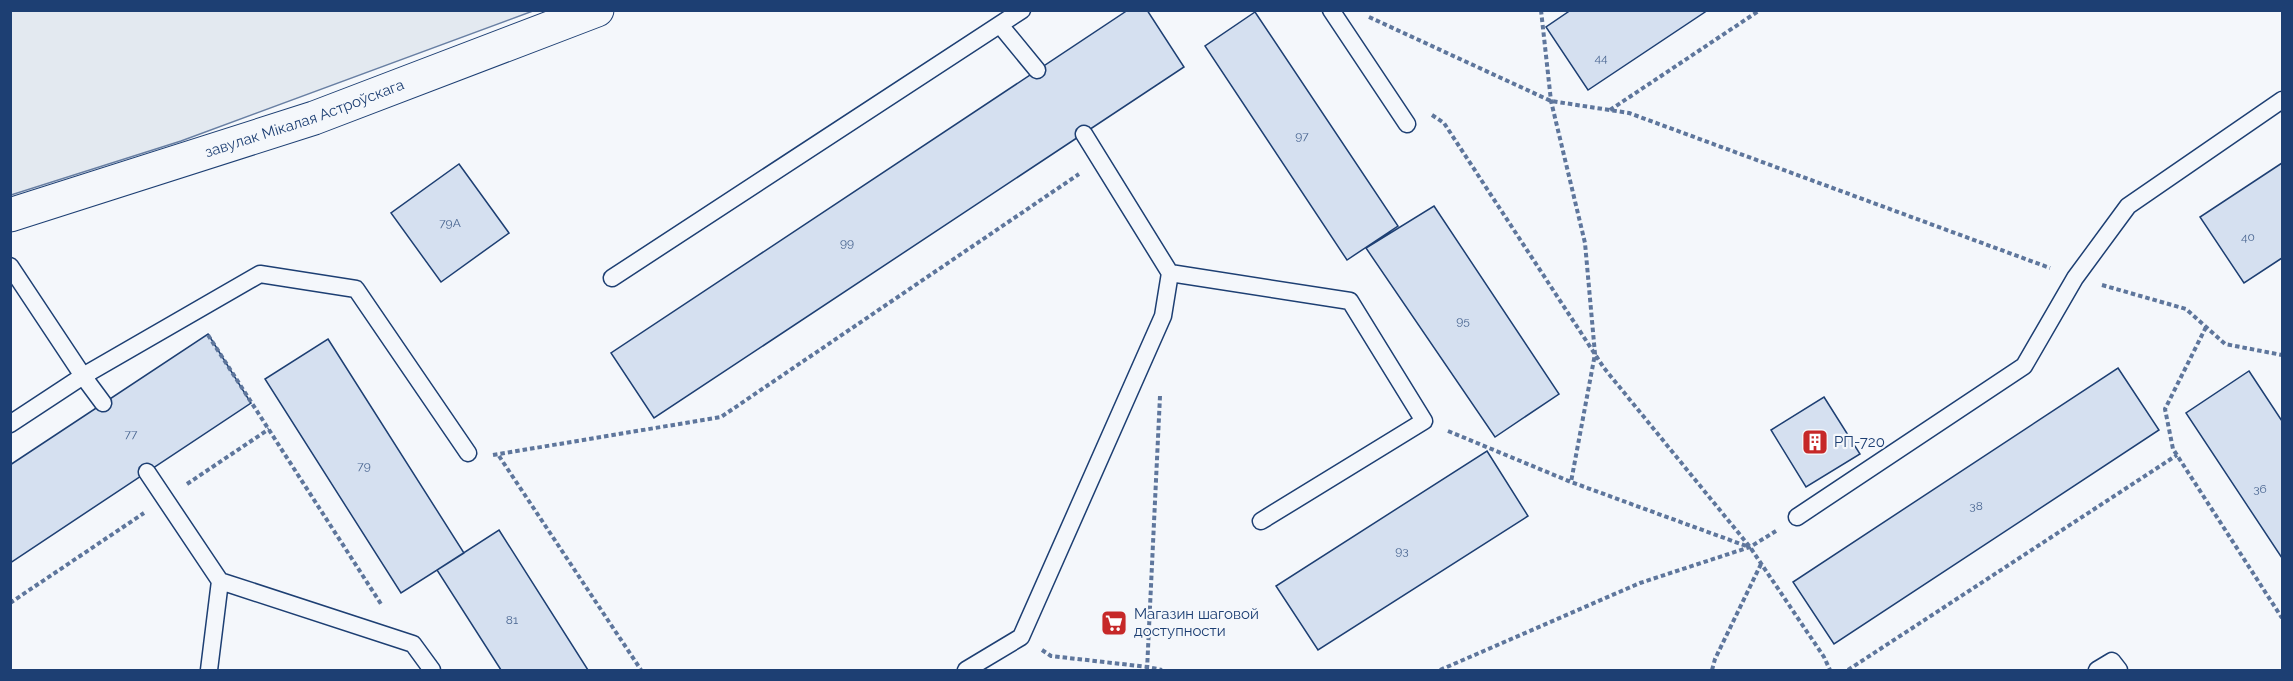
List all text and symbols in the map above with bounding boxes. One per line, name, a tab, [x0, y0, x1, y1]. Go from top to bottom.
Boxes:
house number: 44	[1594, 51, 1608, 65]
street label: завулак Мікалая Астроўскага	[203, 75, 407, 161]
house number: 97	[1295, 129, 1309, 143]
house number: 79А	[439, 216, 461, 230]
house number: 40	[2241, 230, 2255, 244]
house number: 99	[840, 236, 854, 250]
house number: 95	[1456, 314, 1470, 328]
house number: 77	[125, 427, 138, 441]
building icon: РП-720	[1800, 427, 1830, 457]
place label: РП-720	[1834, 433, 1885, 451]
house number: 79	[357, 459, 371, 473]
house number: 36	[2253, 482, 2267, 496]
house number: 38	[1969, 499, 1983, 513]
house number: 93	[1395, 544, 1409, 558]
place label: Магазин шаговой доступности	[1134, 605, 1259, 640]
supermarket icon: Магазин шаговой доступности	[1099, 608, 1129, 638]
house number: 81	[506, 613, 518, 627]

